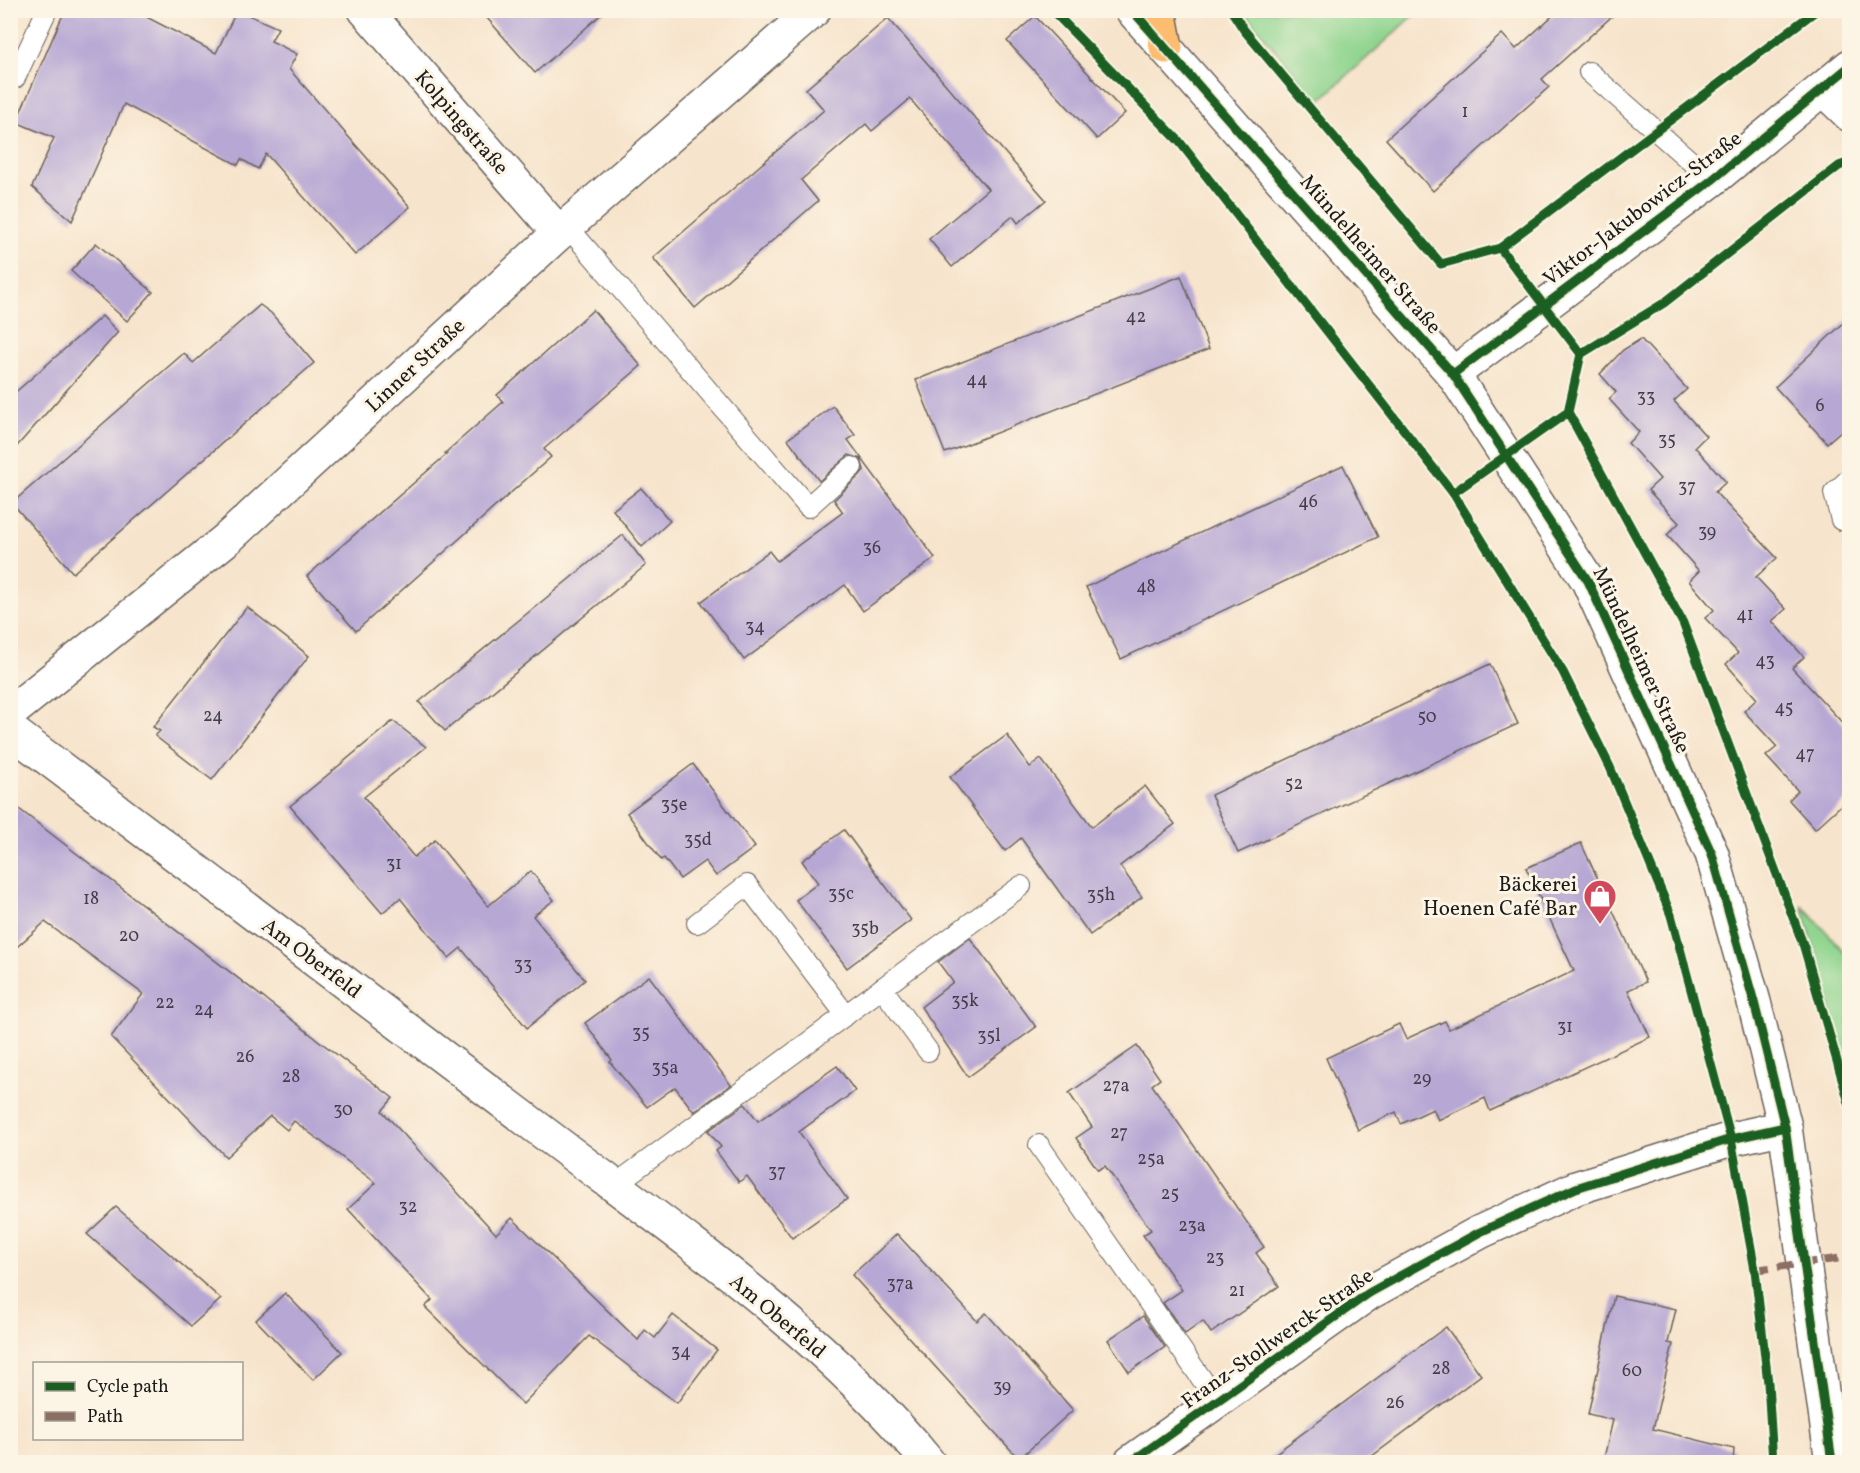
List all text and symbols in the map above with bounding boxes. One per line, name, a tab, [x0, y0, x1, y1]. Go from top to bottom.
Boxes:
street label: Kolpingstraße	[407, 64, 515, 182]
house number: 1	[1462, 100, 1468, 125]
street label: Viktor-Jakubowicz-Straße	[1537, 125, 1748, 294]
street label: Mündelheimer Straße	[1292, 169, 1447, 341]
house number: 42	[1126, 305, 1146, 330]
street label: Linner Straße	[360, 312, 472, 420]
house number: 44	[966, 368, 988, 393]
house number: 33	[1637, 385, 1655, 410]
house number: 6	[1815, 394, 1825, 419]
house number: 35	[1658, 428, 1676, 453]
house number: 37	[1678, 475, 1696, 500]
house number: 46	[1298, 490, 1318, 515]
house number: 39	[1698, 520, 1716, 545]
house number: 36	[863, 536, 881, 561]
street label: Mündelheimer Straße	[1585, 563, 1697, 759]
house number: 48	[1136, 575, 1156, 600]
house number: 41	[1736, 603, 1754, 628]
house number: 34	[745, 615, 765, 640]
house number: 43	[1755, 649, 1775, 674]
house number: 45	[1775, 696, 1793, 721]
house number: 24	[203, 704, 223, 729]
house number: 50	[1417, 705, 1437, 730]
house number: 47	[1795, 742, 1815, 767]
house number: 52	[1285, 772, 1303, 797]
house number: 35e	[661, 793, 687, 818]
house number: 35d	[684, 828, 712, 853]
house number: 31	[386, 852, 402, 877]
place label: Bäckerei Hoenen Café Bar	[1423, 871, 1577, 924]
shop icon: Bäckerei Hoenen Café Bar	[1582, 878, 1618, 925]
house number: 35c	[828, 882, 854, 907]
house number: 35h	[1087, 883, 1116, 908]
house number: 18	[83, 887, 99, 912]
street label: Am Oberfeld	[255, 912, 367, 1006]
house number: 35b	[851, 917, 879, 942]
house number: 20	[119, 924, 139, 949]
house number: 33	[514, 953, 532, 978]
house number: 35k	[951, 989, 979, 1014]
house number: 22	[155, 991, 175, 1016]
house number: 24	[194, 998, 214, 1023]
house number: 31	[1557, 1015, 1573, 1040]
house number: 35	[632, 1021, 650, 1046]
house number: 35l	[977, 1024, 1001, 1049]
house number: 26	[236, 1045, 254, 1070]
house number: 35a	[652, 1056, 678, 1081]
house number: 28	[282, 1065, 300, 1090]
house number: 29	[1413, 1067, 1431, 1092]
house number: 27a	[1103, 1074, 1129, 1099]
house number: 30	[333, 1098, 353, 1123]
house number: 27	[1110, 1121, 1128, 1146]
house number: 25a	[1137, 1147, 1165, 1172]
house number: 37	[768, 1160, 786, 1185]
house number: 25	[1161, 1182, 1179, 1207]
house number: 32	[399, 1195, 417, 1220]
house number: 23a	[1178, 1214, 1206, 1239]
house number: 23	[1206, 1246, 1224, 1271]
street label: Franz-Stollwerck-Straße	[1176, 1262, 1380, 1417]
street label: Am Oberfeld	[722, 1268, 832, 1366]
house number: 37a	[887, 1272, 913, 1297]
house number: 21	[1229, 1279, 1245, 1304]
house number: 34	[671, 1340, 691, 1365]
house number: 28	[1432, 1357, 1450, 1382]
house number: 60	[1622, 1359, 1642, 1384]
legend	[33, 1362, 243, 1440]
text: Cycle path	[87, 1375, 169, 1400]
house number: 39	[993, 1375, 1011, 1400]
house number: 26	[1386, 1391, 1404, 1416]
text: Path	[87, 1405, 123, 1430]

